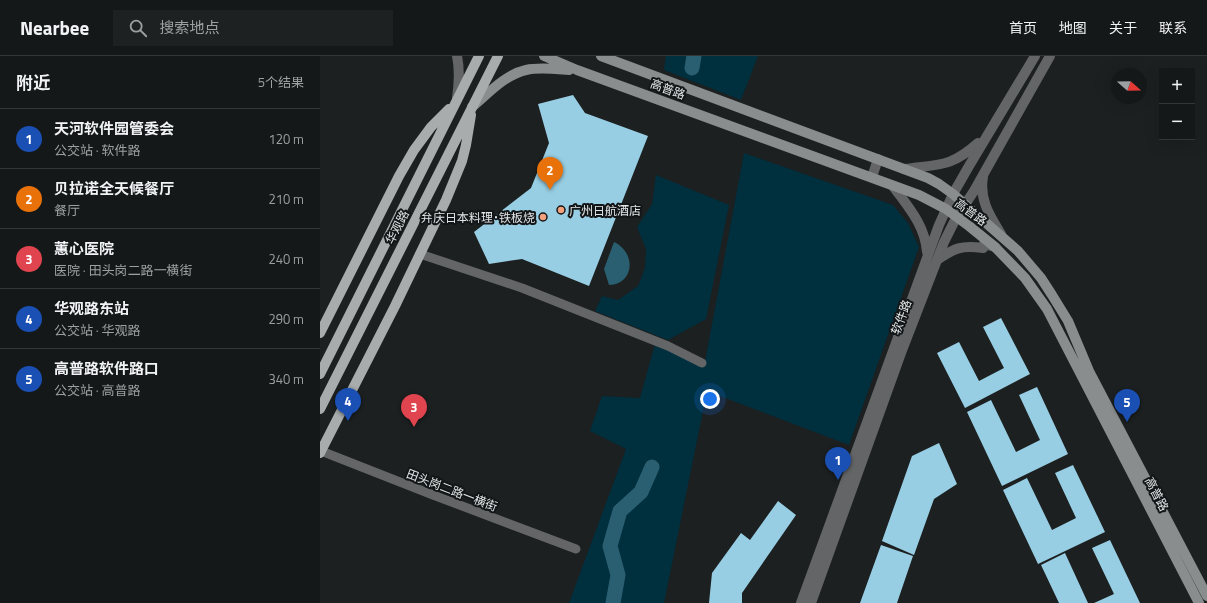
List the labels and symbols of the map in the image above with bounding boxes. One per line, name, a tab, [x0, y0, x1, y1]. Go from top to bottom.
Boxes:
north arrow	[1111, 68, 1147, 104]
street label: 高普路	[648, 74, 688, 104]
pin: 2	[537, 157, 563, 190]
street label: 高普路	[951, 194, 991, 230]
place label: 广州日航酒店	[569, 201, 641, 220]
marker: 广州日航酒店	[556, 205, 566, 215]
street label: 华观路	[380, 207, 414, 247]
place label: 弁庆日本料理･铁板烧	[421, 208, 535, 227]
marker: 弁庆日本料理･铁板烧	[538, 212, 548, 222]
street label: 软件路	[886, 297, 916, 337]
pin: 4	[335, 388, 361, 421]
your location	[700, 389, 720, 409]
pin: 5	[1114, 389, 1140, 422]
pin: 3	[401, 394, 427, 427]
pin: 1	[825, 447, 851, 480]
street label: 田头岗二路一横街	[404, 464, 500, 516]
street label: 高普路	[1140, 474, 1174, 514]

